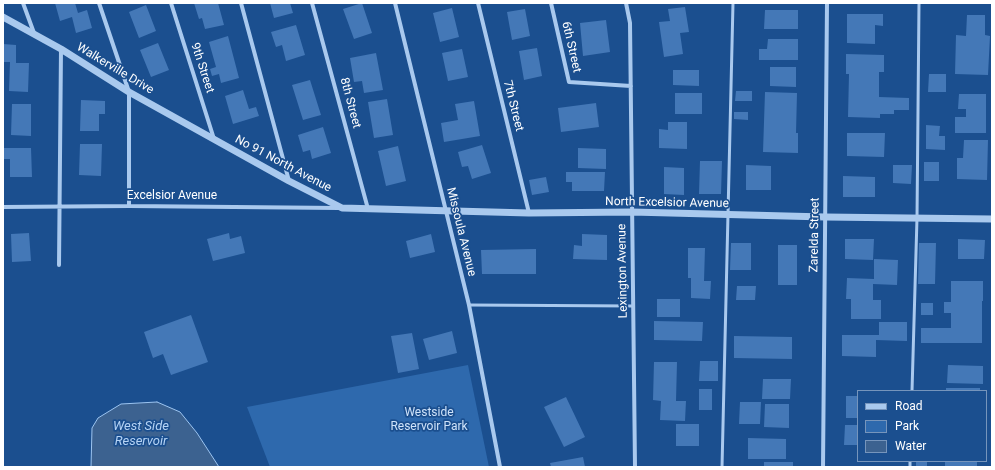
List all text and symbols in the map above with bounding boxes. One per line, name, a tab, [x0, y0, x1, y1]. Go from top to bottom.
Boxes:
street label: 6th Street	[558, 20, 584, 74]
street label: Walkerville Drive	[74, 40, 156, 98]
street label: 9th Street	[187, 41, 217, 95]
street label: 8th Street	[336, 76, 364, 130]
street label: 7th Street	[500, 79, 526, 133]
street label: No 91 North Avenue	[232, 132, 334, 196]
street label: Missoula Avenue	[443, 186, 479, 278]
street label: Excelsior Avenue	[127, 189, 217, 203]
street label: North Excelsior Avenue	[605, 195, 729, 211]
street label: Zarelda Street	[807, 197, 823, 273]
street label: Lexington Avenue	[615, 224, 631, 318]
legend	[857, 390, 987, 462]
text: Road	[895, 399, 923, 413]
park label: Westside Reservoir Park	[390, 406, 468, 434]
water label: West Side Reservoir	[113, 419, 169, 450]
text: Park	[895, 419, 919, 433]
text: Water	[895, 439, 926, 453]

